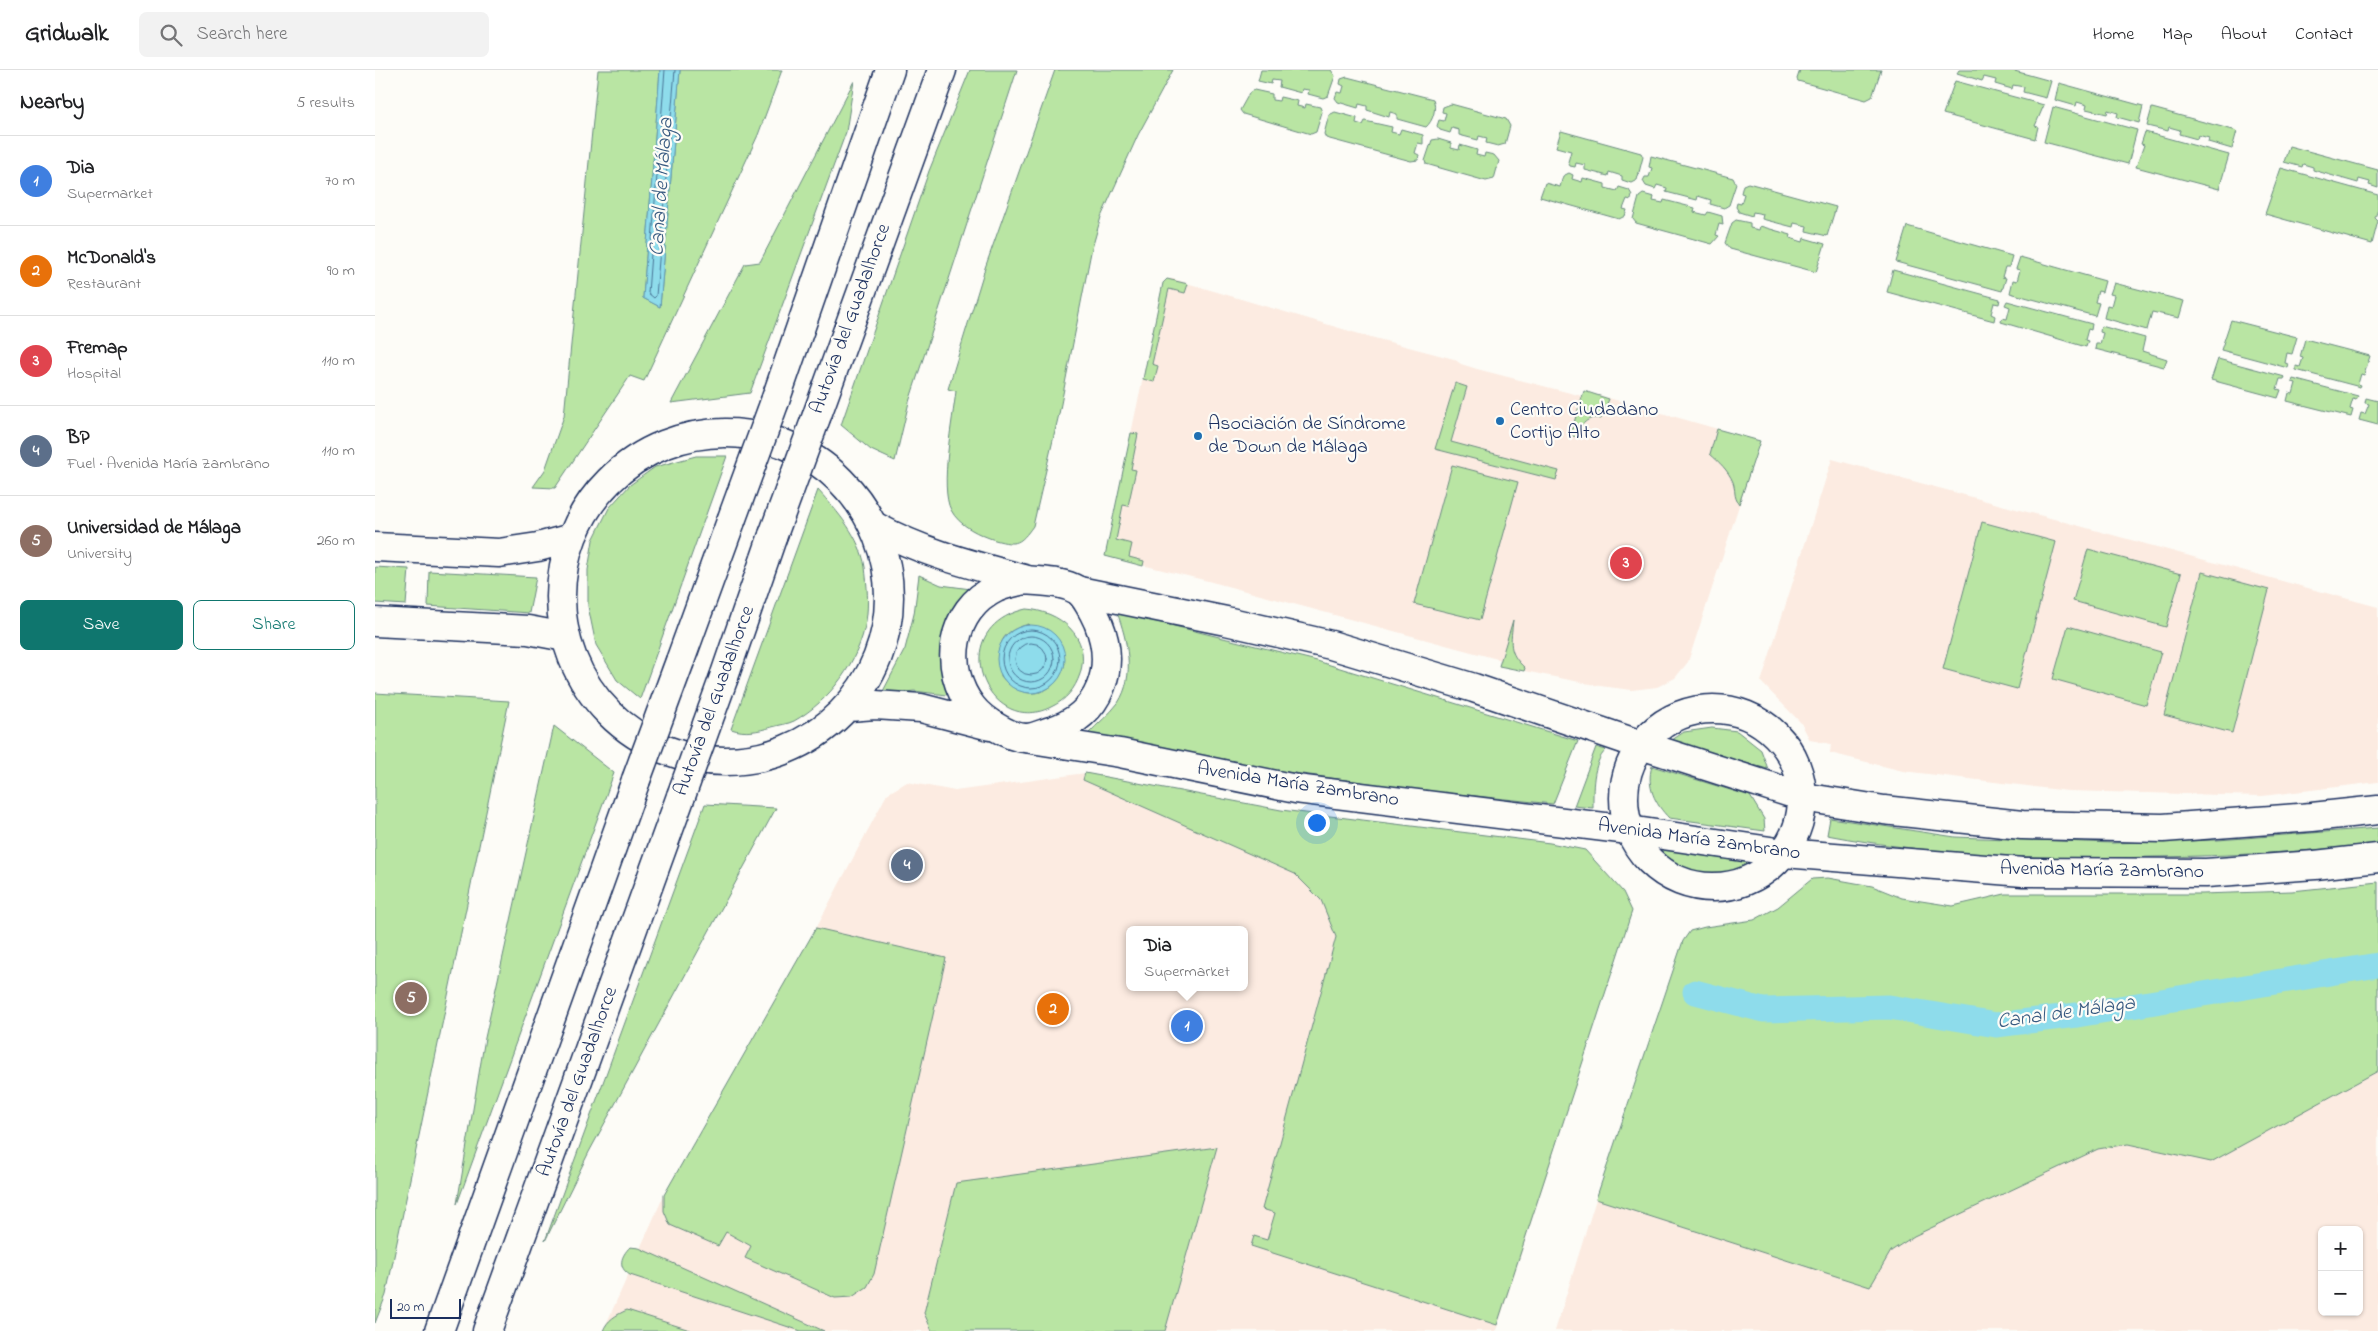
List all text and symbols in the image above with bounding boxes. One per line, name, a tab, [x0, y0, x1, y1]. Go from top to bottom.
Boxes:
search box	[139, 12, 489, 57]
text: Gridwalk	[25, 17, 109, 52]
icon: search	[157, 21, 185, 49]
text: Search here	[197, 21, 288, 48]
text: Home	[2093, 22, 2134, 48]
text: Map	[2162, 22, 2193, 48]
text: About	[2221, 22, 2267, 48]
text: Contact	[2295, 22, 2353, 48]
text: Nearby	[20, 88, 84, 118]
text: 5 results	[296, 91, 355, 115]
water label: Canal de Málaga	[642, 116, 683, 257]
text: Dia	[67, 155, 95, 182]
text: 1	[33, 169, 39, 193]
text: 70 m	[325, 169, 355, 193]
text: Supermarket	[67, 182, 153, 206]
street label: Autovía del Guadalhorce	[803, 220, 899, 418]
text: McDonald's	[67, 245, 156, 272]
text: 2	[32, 259, 40, 283]
text: 90 m	[327, 259, 355, 283]
text: Restaurant	[67, 272, 141, 296]
text: Fremap	[67, 335, 128, 362]
text: 3	[33, 349, 39, 373]
text: 110 m	[321, 349, 355, 373]
text: Hospital	[67, 362, 121, 386]
place label: Centro Ciudadano Cortijo Alto	[1510, 396, 1658, 448]
place label: Asociación de Síndrome de Down de Málaga	[1208, 410, 1406, 463]
marker: Centro Ciudadano Cortijo Alto	[1494, 415, 1506, 427]
text: BP	[67, 425, 90, 452]
marker: Asociación de Síndrome de Down de Málaga	[1192, 430, 1204, 442]
text: 4	[33, 439, 39, 463]
text: 110 m	[321, 439, 355, 463]
text: Fuel · Avenida María Zambrano	[67, 452, 270, 476]
text: Universidad de Málaga	[67, 515, 241, 542]
text: 5	[31, 529, 41, 553]
text: 260 m	[317, 529, 355, 553]
text: University	[67, 542, 132, 566]
pin: 3	[1610, 544, 1642, 582]
button: Save	[20, 600, 183, 650]
button: Share	[193, 600, 355, 650]
street label: Autovía del Guadalhorce	[667, 602, 763, 800]
street label: Avenida María Zambrano	[1195, 755, 1401, 815]
your location	[1304, 810, 1330, 836]
street label: Avenida María Zambrano	[1596, 811, 1802, 869]
pin: 4	[891, 846, 923, 884]
street label: Avenida María Zambrano	[2000, 855, 2204, 887]
popup	[1126, 926, 1248, 991]
text: Dia	[1144, 933, 1172, 960]
text: Supermarket	[1144, 960, 1230, 984]
pin: 5	[395, 979, 427, 1017]
street label: Autovía del Guadalhorce	[530, 983, 626, 1181]
water label: Canal de Málaga	[1995, 988, 2138, 1039]
pin: 2	[1037, 990, 1069, 1028]
pin: 1	[1171, 1007, 1203, 1045]
map controls	[2318, 1226, 2363, 1316]
button: +	[2318, 1226, 2363, 1271]
button: −	[2318, 1271, 2363, 1316]
scale bar	[390, 1296, 461, 1319]
text: 20 m	[397, 1297, 424, 1318]

